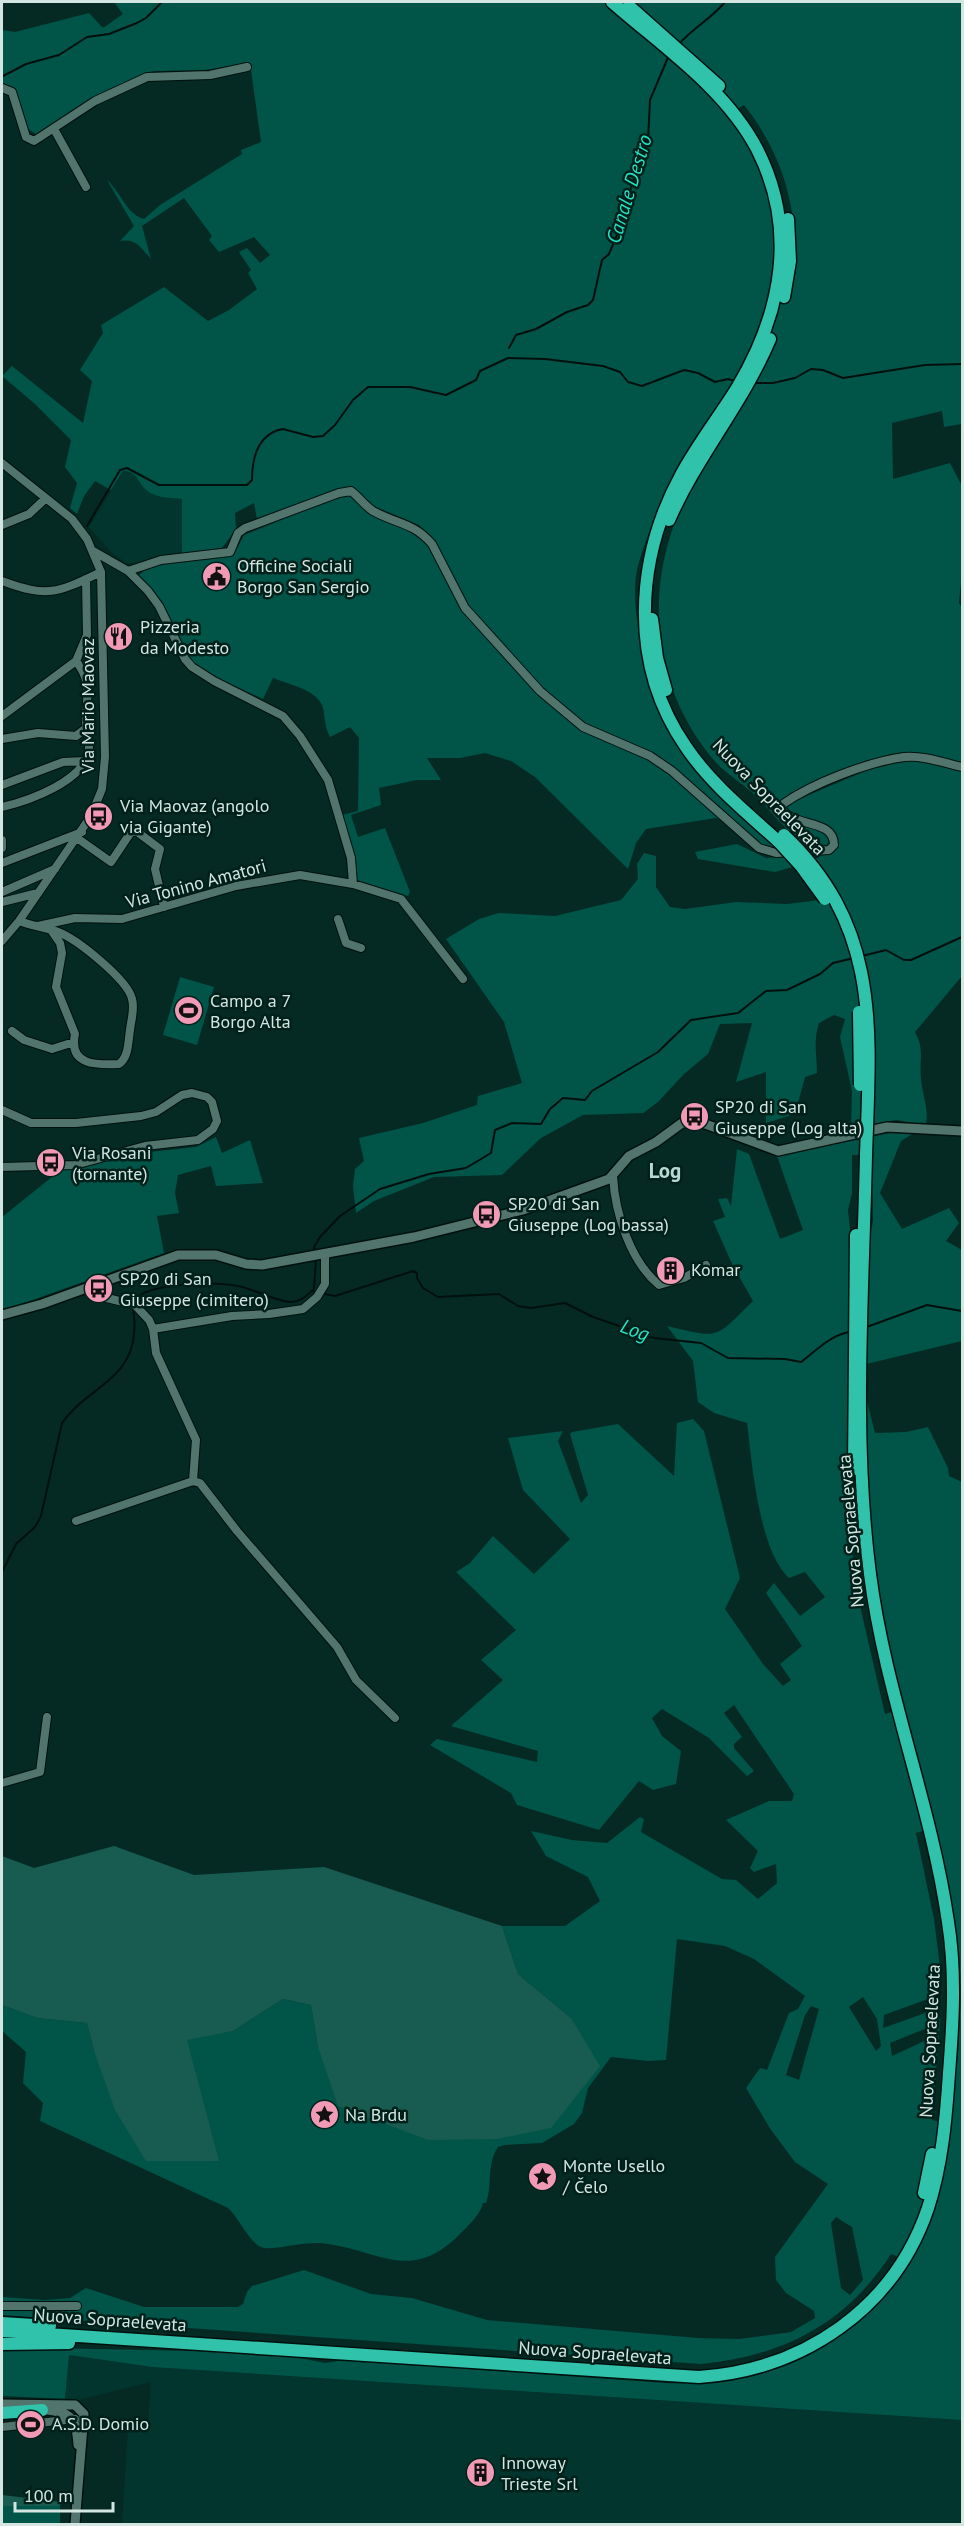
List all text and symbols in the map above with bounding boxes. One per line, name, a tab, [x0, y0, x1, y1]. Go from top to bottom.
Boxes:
water label: Canale Destro	[600, 131, 658, 247]
place label: Officine Sociali Borgo San Sergio	[237, 554, 370, 598]
public building icon: Officine Sociali Borgo San Sergio	[200, 560, 232, 592]
place label: Pizzeria da Modesto	[140, 615, 229, 659]
restaurant icon: Pizzeria da Modesto	[103, 621, 135, 653]
street label: Via Mario Maovaz	[76, 638, 99, 775]
street label: Nuova Sopraelevata	[708, 733, 831, 860]
place label: Via Maovaz (angolo via Gigante)	[119, 794, 269, 838]
bus stop icon: Via Maovaz (angolo via Gigante)	[83, 800, 115, 832]
street label: Via Tonino Amatori	[122, 854, 269, 914]
place label: Campo a 7 Borgo Alta	[210, 989, 291, 1033]
sports icon: Campo a 7 Borgo Alta	[173, 995, 205, 1027]
place label: SP20 di San Giuseppe (Log alta)	[715, 1095, 862, 1139]
bus stop icon: SP20 di San Giuseppe (Log alta)	[678, 1101, 710, 1133]
place label: Via Rosani (tornante)	[71, 1141, 151, 1185]
bus stop icon: Via Rosani (tornante)	[35, 1147, 67, 1179]
district label: Log	[649, 1157, 681, 1184]
place label: SP20 di San Giuseppe (Log bassa)	[508, 1192, 669, 1236]
bus stop icon: SP20 di San Giuseppe (Log bassa)	[471, 1198, 503, 1230]
building icon: Komar	[654, 1254, 686, 1286]
place label: Komar	[691, 1258, 740, 1281]
place label: SP20 di San Giuseppe (cimitero)	[120, 1267, 269, 1311]
bus stop icon: SP20 di San Giuseppe (cimitero)	[83, 1273, 115, 1305]
water label: Log	[617, 1313, 653, 1347]
street label: Nuova Sopraelevata	[832, 1454, 869, 1608]
street label: Nuova Sopraelevata	[914, 1964, 945, 2118]
place icon: Na Brdu	[308, 2099, 340, 2131]
place label: Na Brdu	[345, 2103, 407, 2126]
place label: Monte Usello / Čelo	[562, 2154, 665, 2198]
place icon: Monte Usello / Čelo	[526, 2160, 558, 2192]
street label: Nuova Sopraelevata	[33, 2303, 187, 2336]
street label: Nuova Sopraelevata	[518, 2336, 672, 2369]
sports icon: A.S.D. Domio	[15, 2408, 47, 2440]
place label: A.S.D. Domio	[52, 2412, 149, 2435]
place label: Innoway Trieste Srl	[501, 2451, 578, 2495]
building icon: Innoway Trieste Srl	[464, 2457, 496, 2489]
scale bar	[15, 2475, 112, 2513]
text: 100 m	[24, 2484, 73, 2507]

